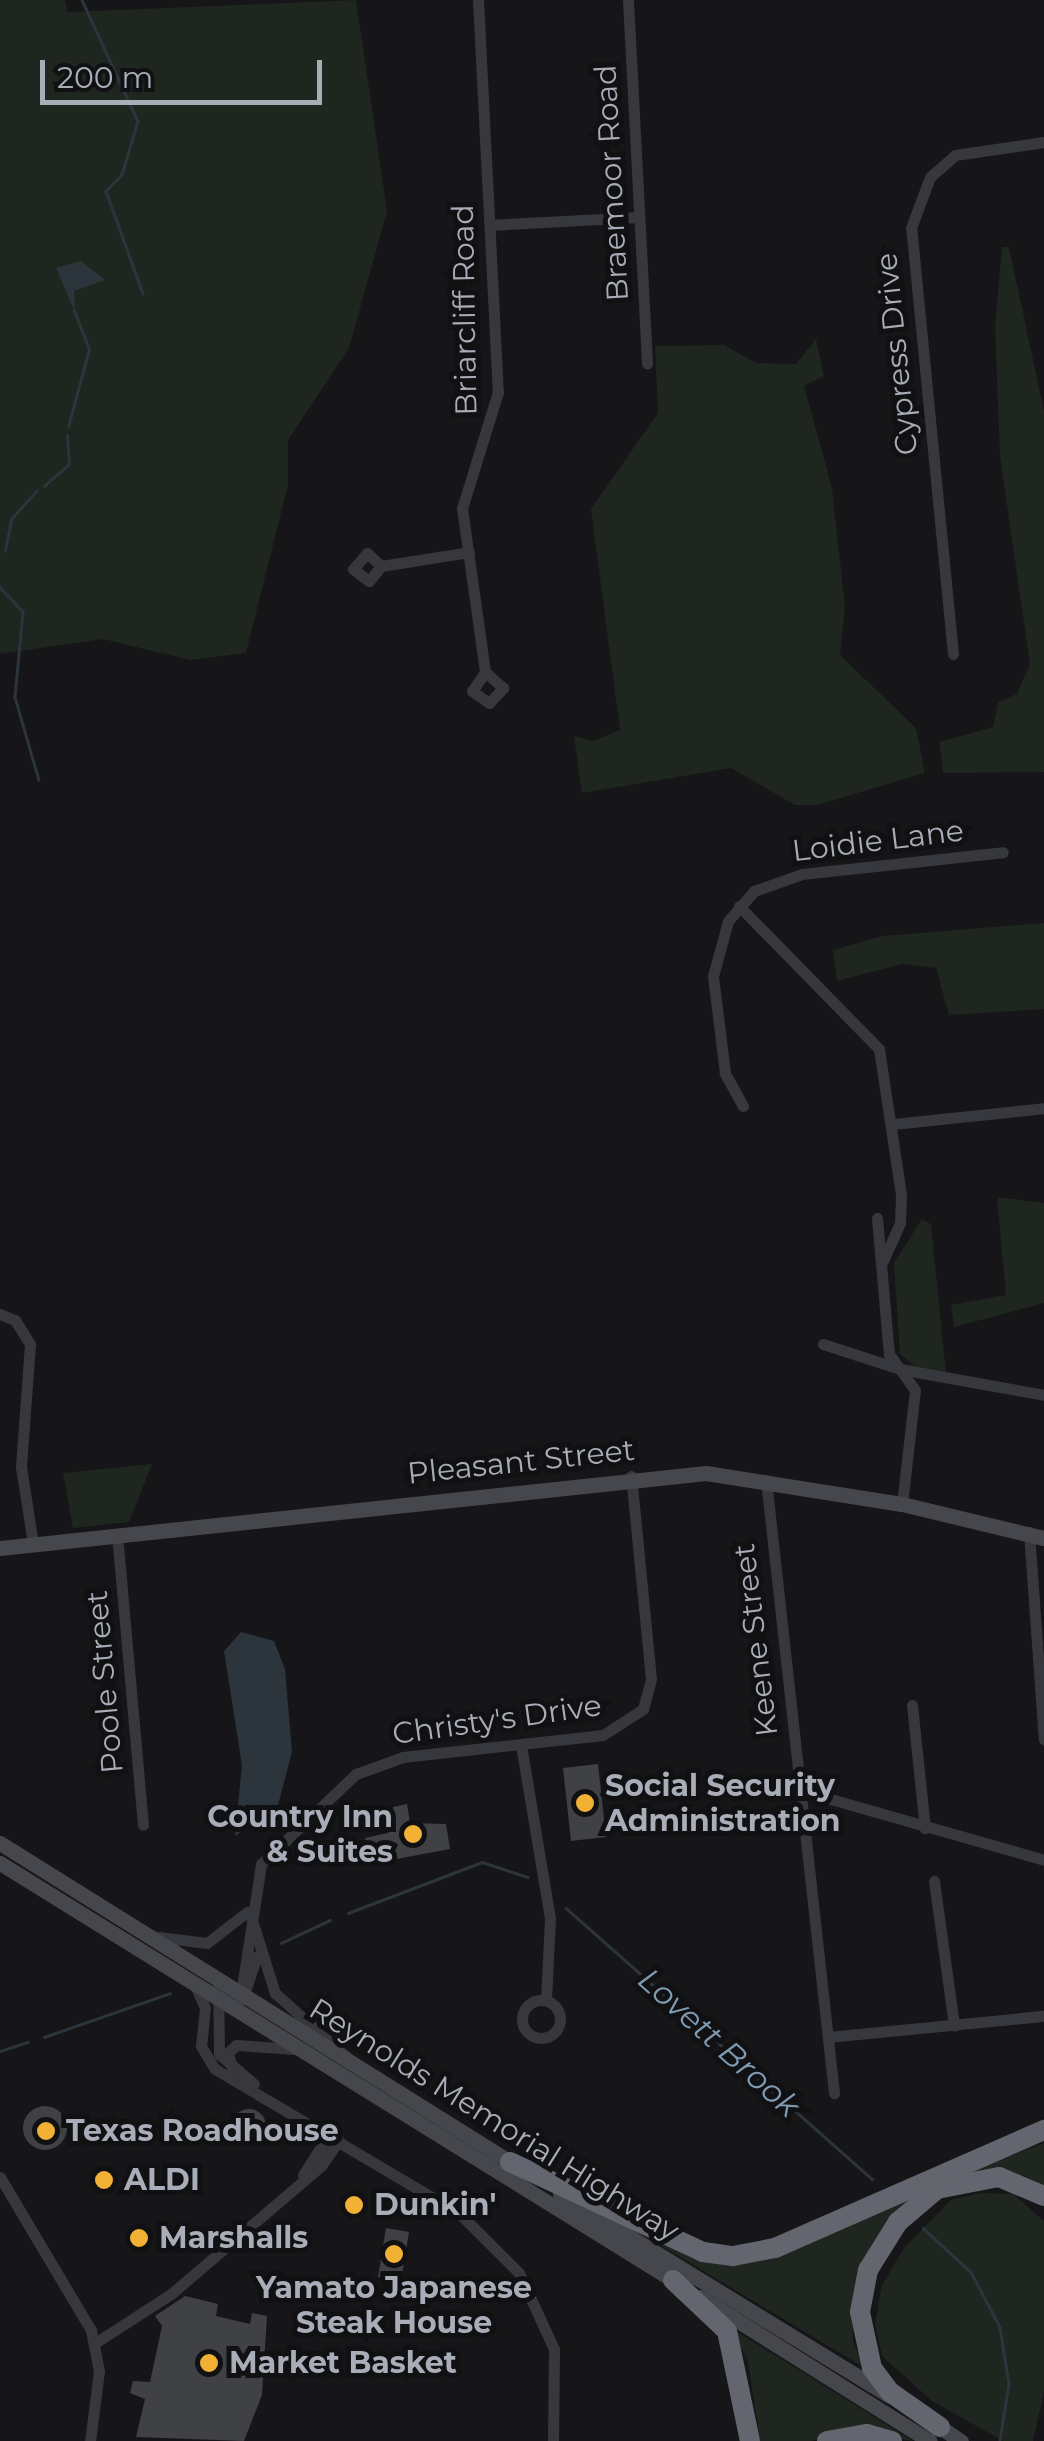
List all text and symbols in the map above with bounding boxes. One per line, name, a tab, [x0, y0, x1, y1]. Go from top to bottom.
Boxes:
scale bar	[45, 40, 328, 102]
text: 200 m	[57, 59, 153, 96]
street label: Braemoor Road	[588, 64, 636, 302]
street label: Briarcliff Road	[445, 204, 485, 416]
street label: Cypress Drive	[868, 251, 926, 457]
street label: Loidie Lane	[790, 813, 966, 869]
street label: Pleasant Street	[406, 1432, 636, 1492]
street label: Keene Street	[726, 1542, 786, 1738]
street label: Poole Street	[79, 1589, 131, 1775]
street label: Christy's Drive	[390, 1688, 604, 1752]
place label: Social Security Administration	[605, 1768, 841, 1838]
marker: Social Security Administration	[574, 1792, 596, 1814]
place label: Country Inn & Suites	[207, 1799, 393, 1870]
marker: Country Inn & Suites	[402, 1823, 424, 1845]
water label: Lovett Brook	[630, 1960, 808, 2126]
street label: Reynolds Memorial Highway	[303, 1991, 685, 2249]
place label: Texas Roadhouse	[66, 2113, 339, 2149]
marker: Texas Roadhouse	[35, 2120, 57, 2142]
place label: ALDI	[124, 2162, 200, 2198]
marker: ALDI	[93, 2169, 115, 2191]
place label: Dunkin'	[374, 2187, 496, 2223]
marker: Dunkin'	[343, 2194, 365, 2216]
place label: Marshalls	[159, 2220, 308, 2256]
marker: Marshalls	[128, 2227, 150, 2249]
marker: Yamato Japanese Steak House	[383, 2243, 405, 2265]
place label: Yamato Japanese Steak House	[256, 2270, 532, 2340]
place label: Market Basket	[229, 2345, 457, 2381]
marker: Market Basket	[198, 2352, 220, 2374]

